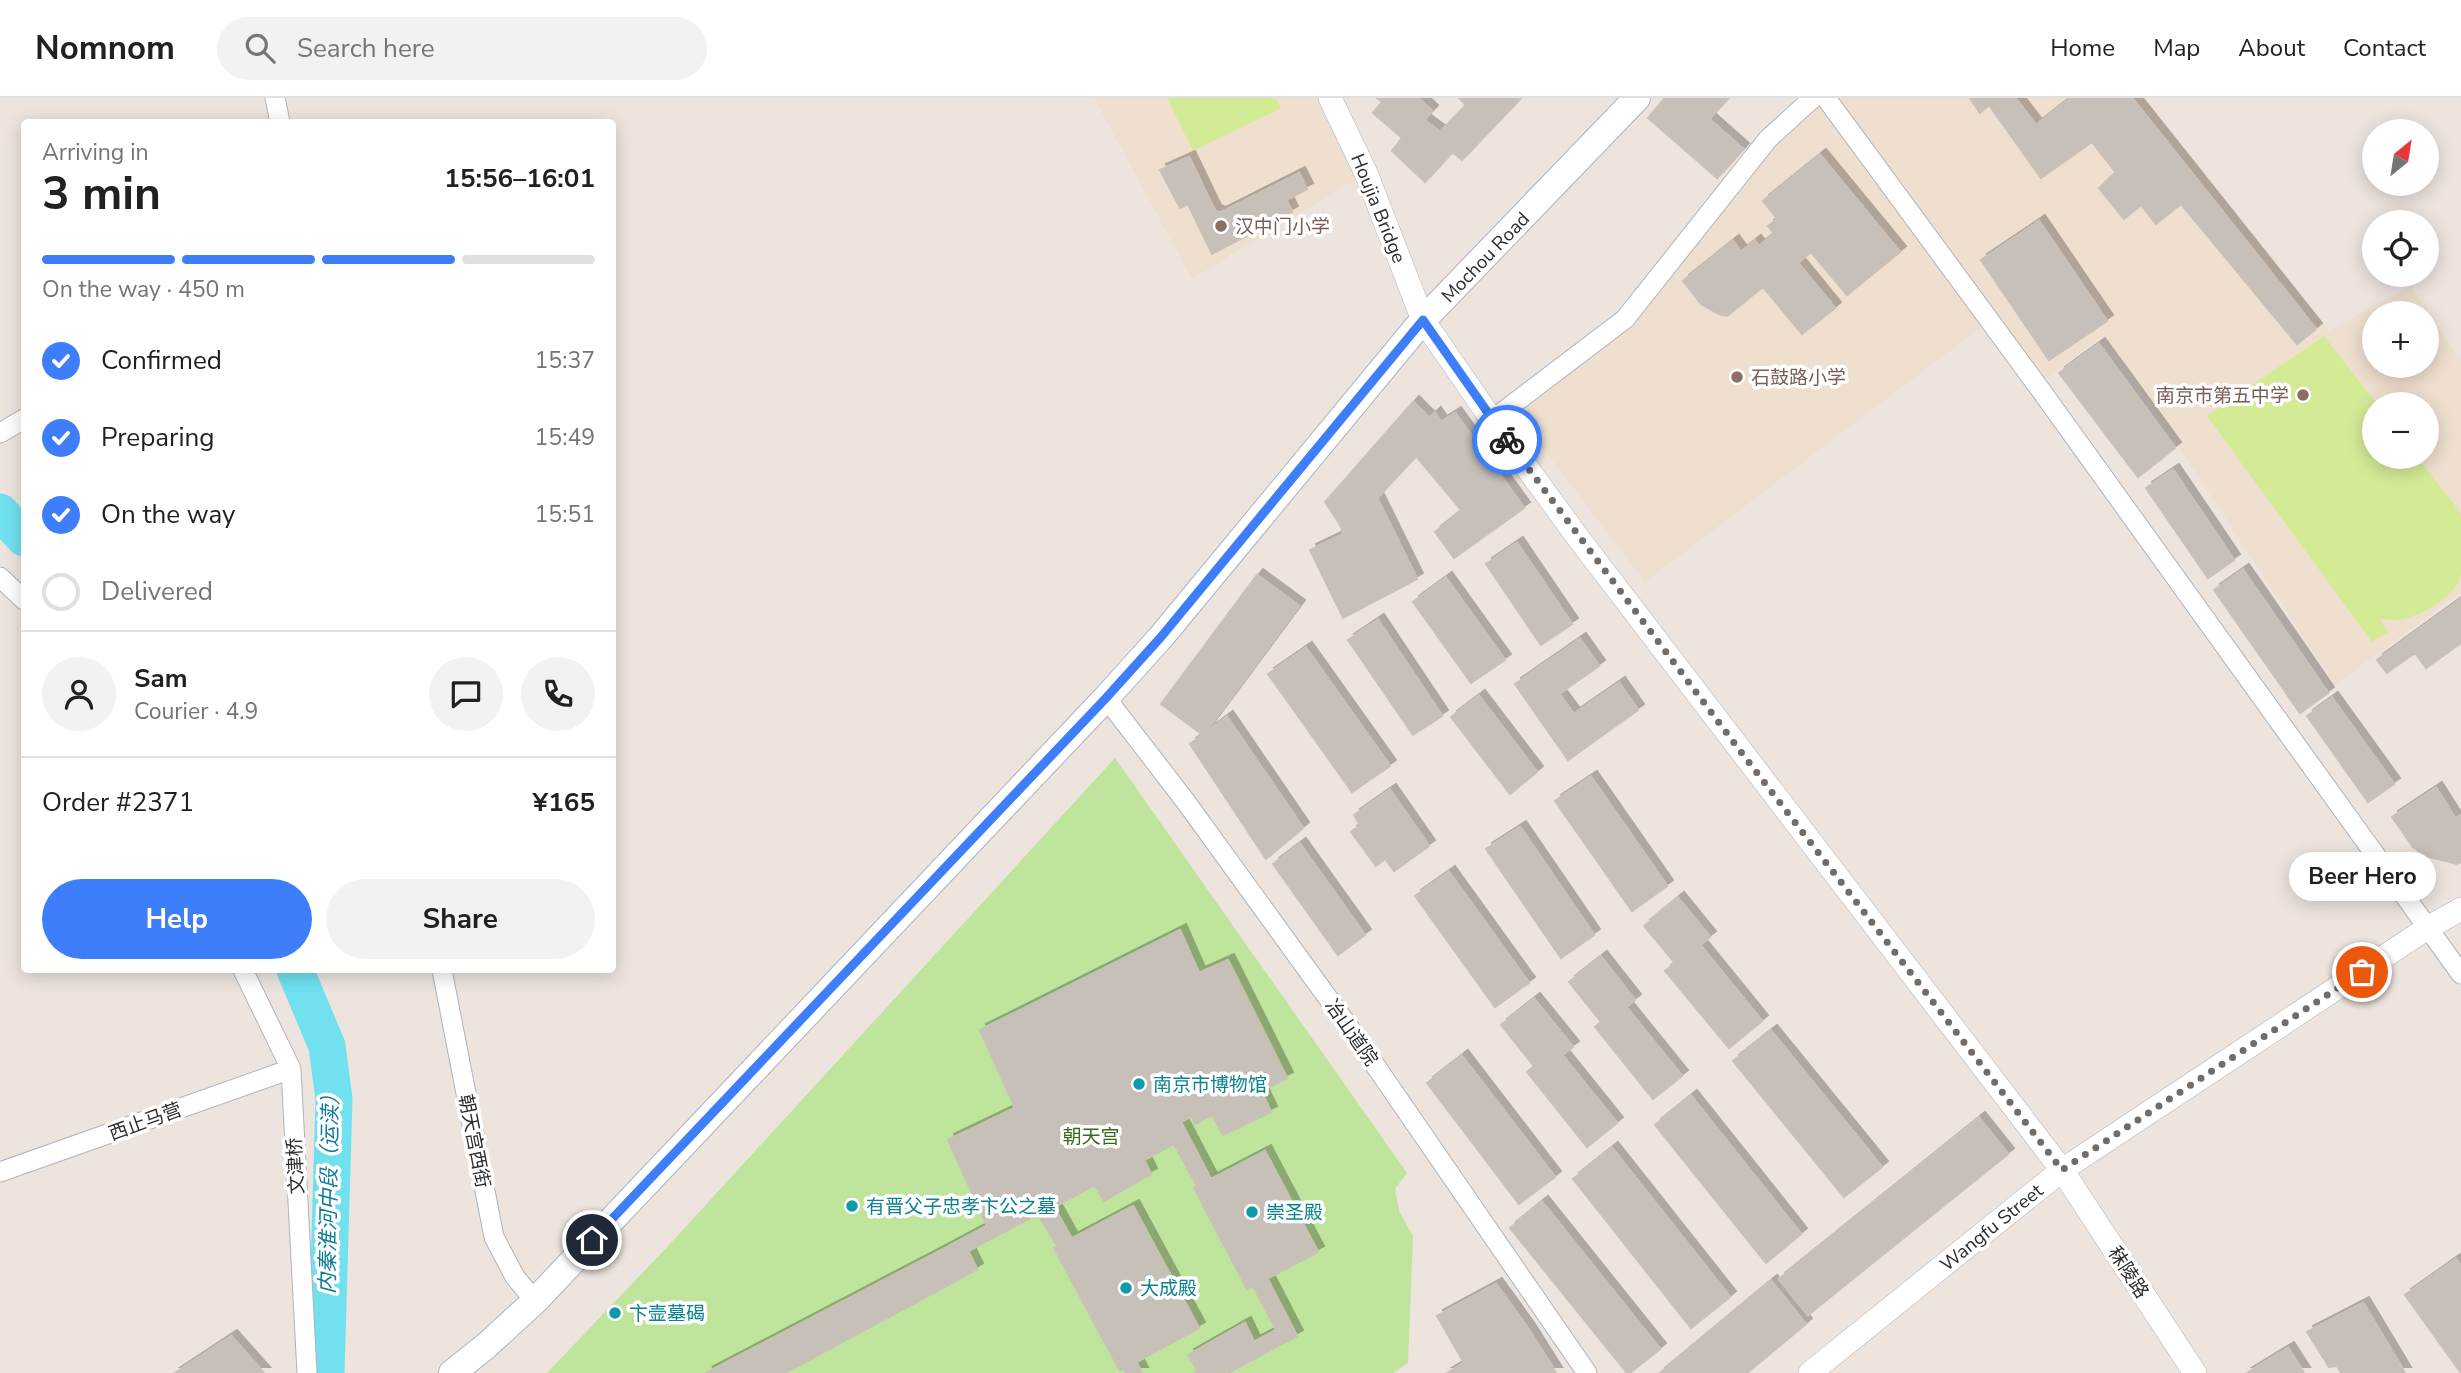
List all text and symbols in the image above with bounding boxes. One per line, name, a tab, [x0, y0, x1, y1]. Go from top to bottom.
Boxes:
search box	[217, 17, 707, 80]
text: Nomnom	[35, 26, 175, 71]
icon: search	[241, 29, 279, 67]
text: Search here	[297, 31, 435, 66]
text: Home	[2050, 32, 2115, 64]
text: Map	[2153, 32, 2200, 64]
text: About	[2238, 32, 2305, 64]
text: Contact	[2343, 32, 2426, 64]
north arrow	[2362, 119, 2440, 196]
map controls	[2362, 119, 2439, 469]
text: Arriving in	[42, 137, 149, 168]
street label: Houjia Bridge	[1344, 150, 1412, 267]
text: 15:56–16:01	[444, 161, 595, 196]
text: 3 min	[42, 162, 161, 225]
street label: Mochou Road	[1436, 207, 1536, 309]
button: locate	[2362, 210, 2439, 287]
place label: 汉中门小学	[1235, 214, 1330, 240]
marker: 汉中门小学	[1213, 218, 1229, 234]
text: On the way · 450 m	[42, 274, 245, 305]
button: +	[2362, 301, 2439, 378]
icon: check	[42, 342, 80, 380]
text: Confirmed	[101, 343, 222, 378]
text: 15:37	[535, 345, 595, 376]
place label: 石鼓路小学	[1751, 365, 1846, 391]
marker: 石鼓路小学	[1729, 369, 1745, 385]
place label: 南京市第五中学	[2156, 383, 2289, 409]
marker: 南京市第五中学	[2295, 387, 2311, 403]
button: −	[2362, 392, 2439, 469]
courier	[1472, 405, 1542, 475]
icon: check	[42, 419, 80, 457]
text: Preparing	[101, 420, 214, 455]
icon: bike	[1488, 421, 1526, 459]
text: 15:49	[535, 422, 595, 453]
icon: check	[42, 496, 80, 534]
text: On the way	[101, 497, 235, 532]
text: 15:51	[535, 499, 595, 530]
text: Delivered	[101, 574, 213, 609]
button: person	[42, 657, 116, 731]
button: chat	[429, 657, 503, 731]
button: phone	[521, 657, 595, 731]
text: Sam	[134, 661, 187, 696]
text: Courier · 4.9	[134, 696, 258, 727]
text: Order #2371	[42, 785, 194, 820]
text: ¥165	[533, 785, 595, 820]
callout: Beer Hero	[2288, 853, 2436, 902]
text: Beer Hero	[2308, 861, 2417, 892]
button: Help	[42, 879, 312, 959]
button: Share	[326, 879, 595, 959]
pin	[2332, 942, 2392, 1002]
icon: bag	[2343, 953, 2381, 991]
street label: 冶山道院	[1319, 994, 1384, 1071]
place label: 南京市博物馆	[1153, 1072, 1267, 1098]
marker: 南京市博物馆	[1131, 1076, 1147, 1092]
water label: 内秦淮河中段（运渎）	[313, 1084, 345, 1294]
street label: 朝天宫西街	[452, 1092, 496, 1190]
street label: 西止马营	[105, 1097, 186, 1147]
park label: 朝天宫	[1062, 1124, 1120, 1150]
street label: 文津桥	[282, 1137, 310, 1195]
street label: Wangfu Street	[1935, 1178, 2049, 1277]
place label: 有晋父子忠孝卞公之墓	[866, 1194, 1056, 1220]
marker: 有晋父子忠孝卞公之墓	[844, 1198, 860, 1214]
place label: 崇圣殿	[1266, 1200, 1323, 1226]
marker: 崇圣殿	[1244, 1204, 1260, 1220]
pin	[562, 1210, 622, 1270]
icon: home	[573, 1221, 611, 1259]
street label: 秣陵路	[2102, 1242, 2155, 1304]
place label: 大成殿	[1140, 1276, 1197, 1302]
marker: 大成殿	[1118, 1280, 1134, 1296]
place label: 卞壸墓碣	[629, 1301, 705, 1327]
marker: 卞壸墓碣	[607, 1305, 623, 1321]

